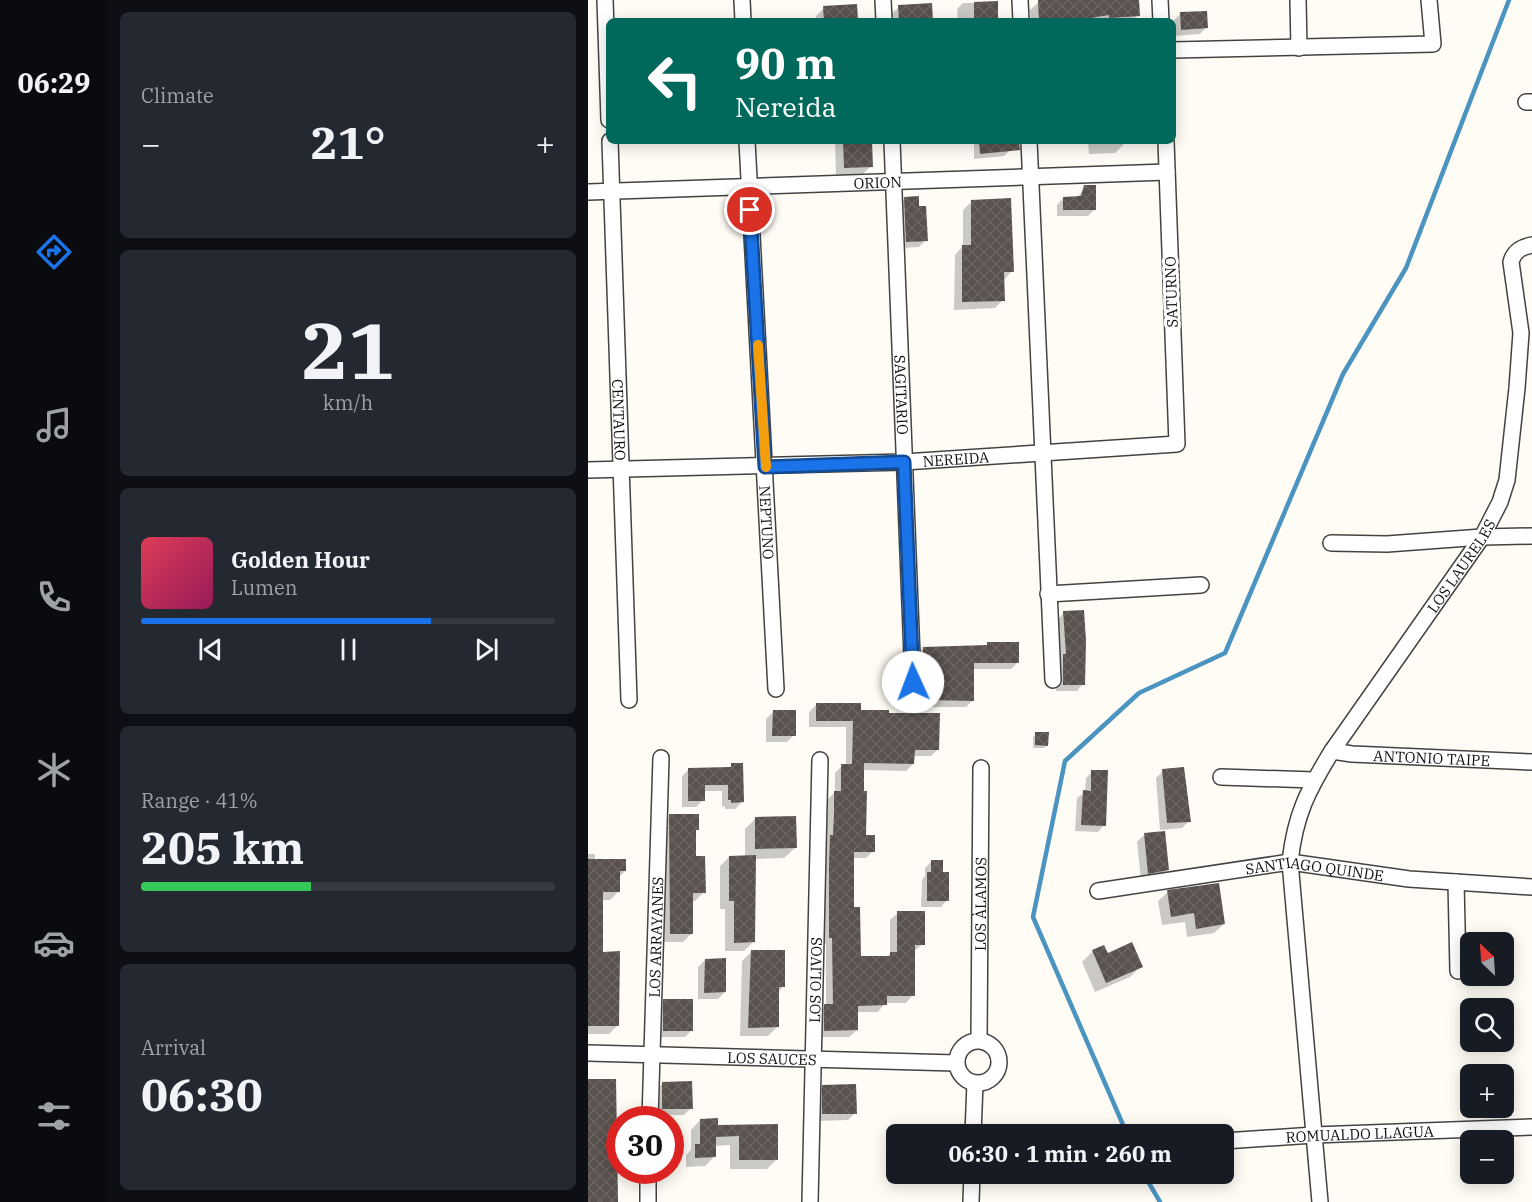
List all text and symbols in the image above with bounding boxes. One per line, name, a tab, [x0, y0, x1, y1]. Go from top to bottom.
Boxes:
text: 90 m	[735, 36, 836, 91]
icon: left	[636, 42, 714, 120]
text: 06:29	[18, 65, 90, 100]
text: Climate	[141, 82, 214, 109]
text: Nereida	[735, 89, 836, 124]
text: 21°	[310, 113, 386, 171]
text: −	[141, 122, 161, 165]
text: +	[535, 122, 555, 165]
street label: ORION	[853, 172, 902, 192]
pin	[724, 184, 775, 235]
icon: arrive	[733, 193, 766, 226]
icon: directions	[33, 231, 75, 273]
street label: SATURNO	[1160, 256, 1182, 328]
text: 21	[301, 299, 395, 400]
street label: SAGITARIO	[891, 355, 913, 435]
street label: CENTAURO	[609, 379, 630, 461]
text: km/h	[323, 389, 373, 416]
icon: music	[33, 404, 75, 446]
street label: NEREIDA	[922, 447, 990, 470]
street label: NEPTUNO	[756, 485, 779, 560]
street label: LOS LAURELES	[1423, 516, 1499, 616]
text: Golden Hour	[231, 545, 370, 574]
text: Lumen	[231, 574, 298, 601]
icon: phone	[33, 576, 75, 618]
icon: previous	[194, 633, 227, 666]
icon: pause	[332, 633, 365, 666]
icon: next	[470, 633, 503, 666]
position arrow	[881, 650, 945, 714]
street label: ANTONIO TAIPE	[1373, 745, 1491, 770]
icon: climate	[33, 749, 75, 791]
text: Range · 41%	[141, 787, 258, 814]
text: 205 km	[141, 818, 304, 876]
street label: SANTIAGO QUINDE	[1244, 853, 1385, 885]
street label: LOS ÀLAMOS	[970, 857, 990, 951]
street label: LOS ARRAYANES	[644, 876, 667, 998]
icon: car	[33, 922, 75, 964]
north arrow	[1460, 932, 1514, 986]
map controls	[1460, 932, 1514, 1184]
street label: LOS OLIVOS	[805, 937, 825, 1023]
button: search	[1460, 998, 1514, 1052]
text: Arrival	[141, 1034, 206, 1061]
street label: LOS SAUCES	[727, 1047, 817, 1069]
button: +	[1460, 1064, 1514, 1118]
text: 06:30	[141, 1065, 263, 1123]
icon: filters	[33, 1095, 75, 1137]
speed limit sign: 30	[606, 1106, 684, 1184]
street label: ROMUALDO LLAGUA	[1285, 1121, 1435, 1146]
button: −	[1460, 1130, 1514, 1184]
text: 06:30 · 1 min · 260 m	[948, 1139, 1172, 1168]

